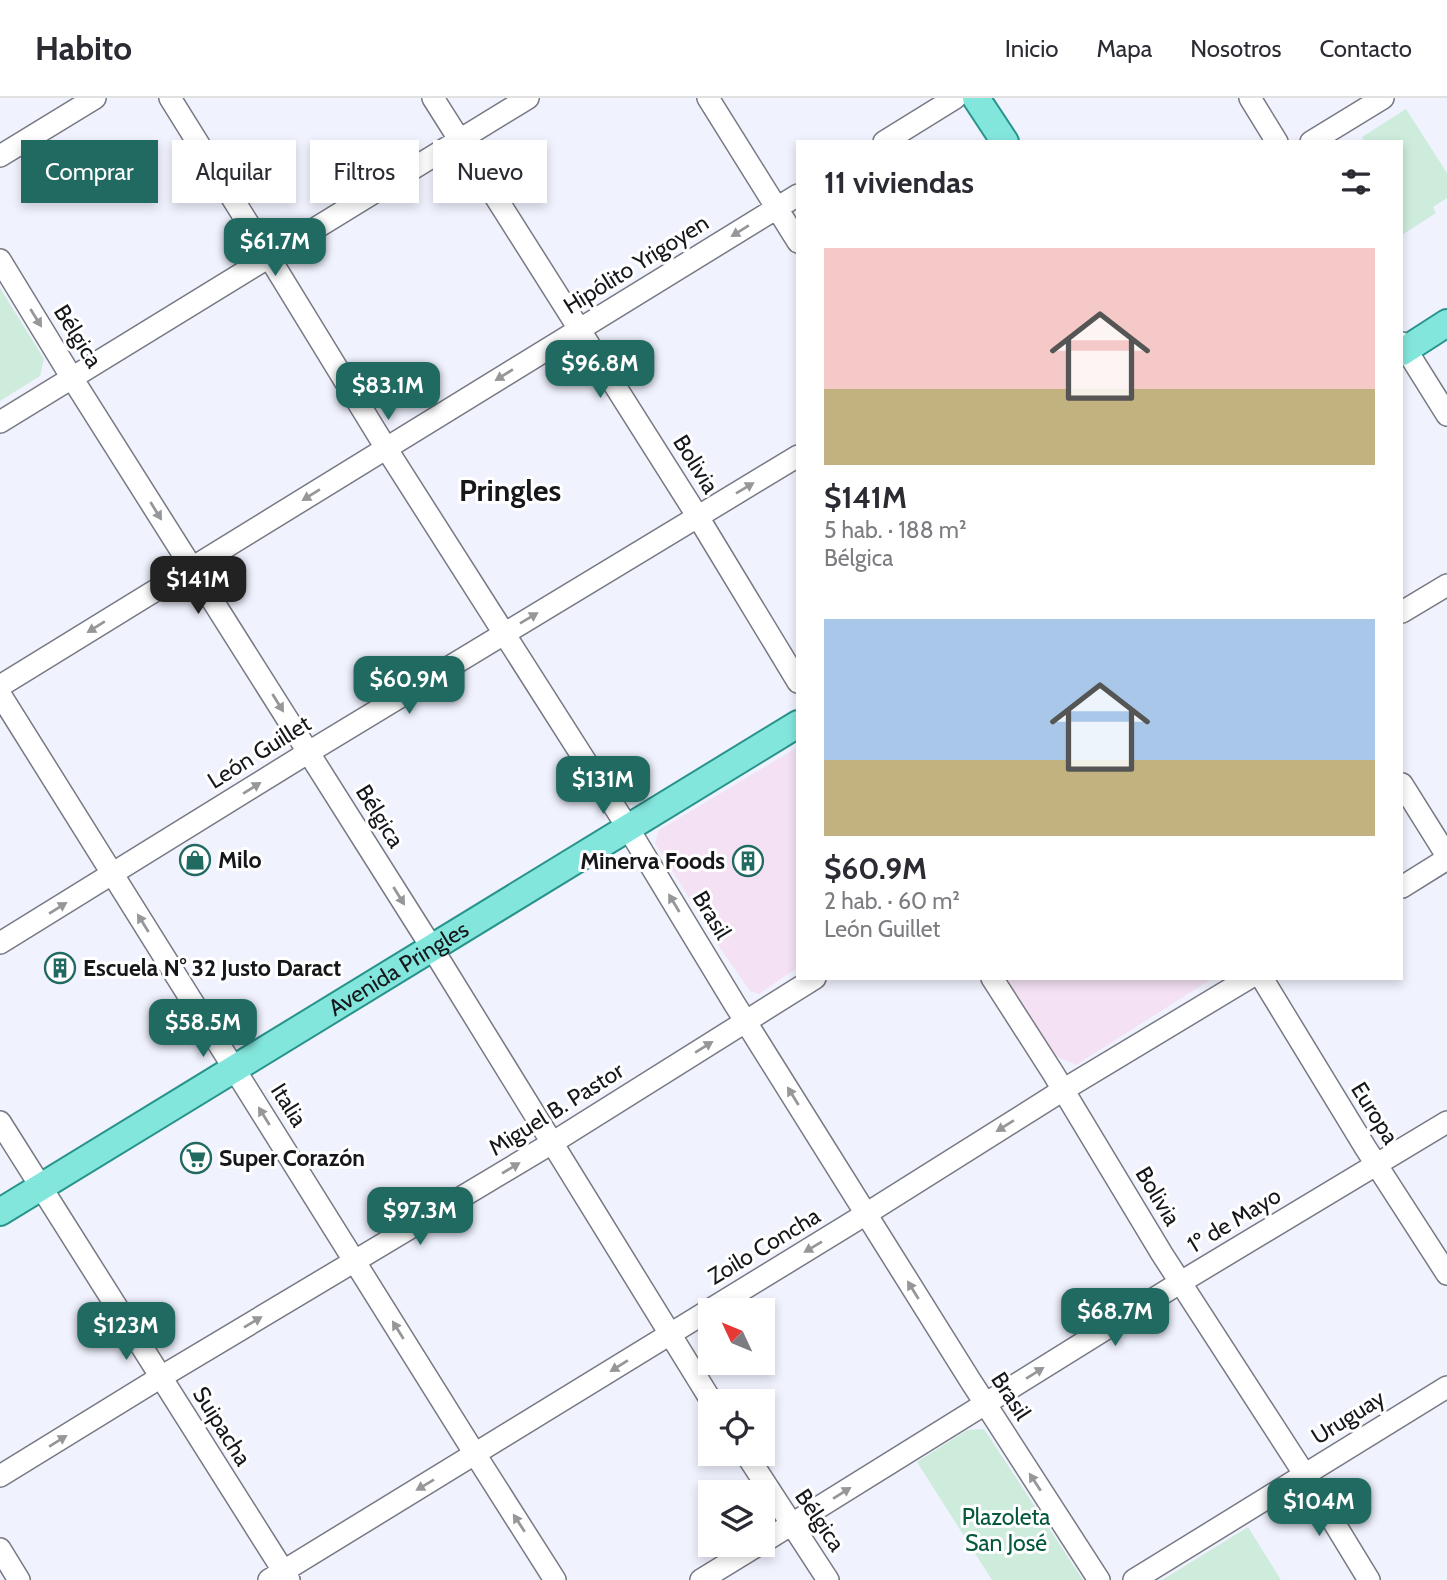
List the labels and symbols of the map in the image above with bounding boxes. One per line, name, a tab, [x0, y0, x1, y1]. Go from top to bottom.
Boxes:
street label: Hipólito Yrigoyen	[558, 208, 714, 320]
pin: $61.7M	[218, 218, 332, 278]
one-way arrow	[730, 224, 749, 237]
street label: Bélgica	[48, 299, 108, 373]
one-way arrow	[29, 309, 42, 328]
pin: $96.8M	[543, 341, 657, 400]
pin: $83.1M	[331, 362, 445, 422]
one-way arrow	[495, 369, 514, 382]
street label: Bolivia	[667, 429, 725, 499]
district label: Pringles	[459, 472, 561, 509]
one-way arrow	[736, 482, 755, 495]
one-way arrow	[301, 488, 320, 501]
one-way arrow	[150, 502, 163, 521]
pin: $141M	[149, 556, 247, 616]
one-way arrow	[520, 612, 539, 624]
one-way arrow	[86, 620, 105, 633]
pin: $60.9M	[352, 656, 466, 716]
one-way arrow	[272, 694, 285, 713]
street label: León Guillet	[202, 709, 316, 795]
pin: $131M	[554, 756, 652, 816]
street label: Bélgica	[350, 779, 410, 853]
one-way arrow	[242, 781, 261, 794]
shop icon: Milo	[178, 843, 212, 877]
building icon: Minerva Foods	[731, 844, 765, 878]
place label: Milo	[218, 846, 262, 874]
place label: Minerva Foods	[580, 847, 725, 875]
street label: Brasil	[687, 886, 738, 945]
one-way arrow	[392, 887, 405, 906]
one-way arrow	[667, 893, 680, 913]
one-way arrow	[49, 901, 68, 914]
one-way arrow	[137, 914, 150, 933]
street label: Avenida Pringles	[323, 915, 474, 1022]
building icon: Escuela N° 32 Justo Daract	[43, 951, 77, 985]
place label: Escuela N° 32 Justo Daract	[83, 954, 341, 982]
pin: $58.5M	[146, 1000, 260, 1059]
one-way arrow	[694, 1041, 713, 1054]
street label: Miguel B. Pastor	[483, 1056, 629, 1162]
street label: Europa	[1345, 1077, 1405, 1149]
street label: Italia	[265, 1078, 313, 1132]
one-way arrow	[787, 1087, 800, 1106]
one-way arrow	[258, 1106, 271, 1126]
one-way arrow	[996, 1120, 1015, 1133]
supermarket icon: Super Corazón	[179, 1141, 213, 1175]
place label: Super Corazón	[219, 1144, 365, 1172]
street label: Bolivia	[1130, 1161, 1186, 1231]
one-way arrow	[501, 1162, 520, 1174]
street label: 1º de Mayo	[1182, 1181, 1286, 1259]
pin: $97.3M	[363, 1188, 477, 1247]
street label: Zoilo Concha	[703, 1202, 825, 1290]
one-way arrow	[803, 1241, 822, 1254]
one-way arrow	[907, 1280, 920, 1299]
pin: $68.7M	[1058, 1288, 1172, 1348]
north arrow	[698, 1298, 775, 1376]
pin: $123M	[77, 1302, 175, 1362]
one-way arrow	[243, 1316, 262, 1329]
one-way arrow	[391, 1320, 404, 1339]
one-way arrow	[609, 1360, 628, 1372]
street label: Brasil	[985, 1367, 1037, 1426]
one-way arrow	[1025, 1367, 1045, 1380]
street label: Suipacha	[187, 1381, 257, 1471]
street label: Uruguay	[1306, 1383, 1390, 1450]
one-way arrow	[49, 1434, 68, 1447]
one-way arrow	[1029, 1472, 1042, 1491]
one-way arrow	[415, 1478, 434, 1491]
pin: $104M	[1270, 1478, 1368, 1538]
street label: Bélgica	[789, 1483, 851, 1557]
one-way arrow	[832, 1487, 851, 1500]
park label: Plazoleta San José	[962, 1503, 1050, 1557]
one-way arrow	[512, 1513, 525, 1532]

